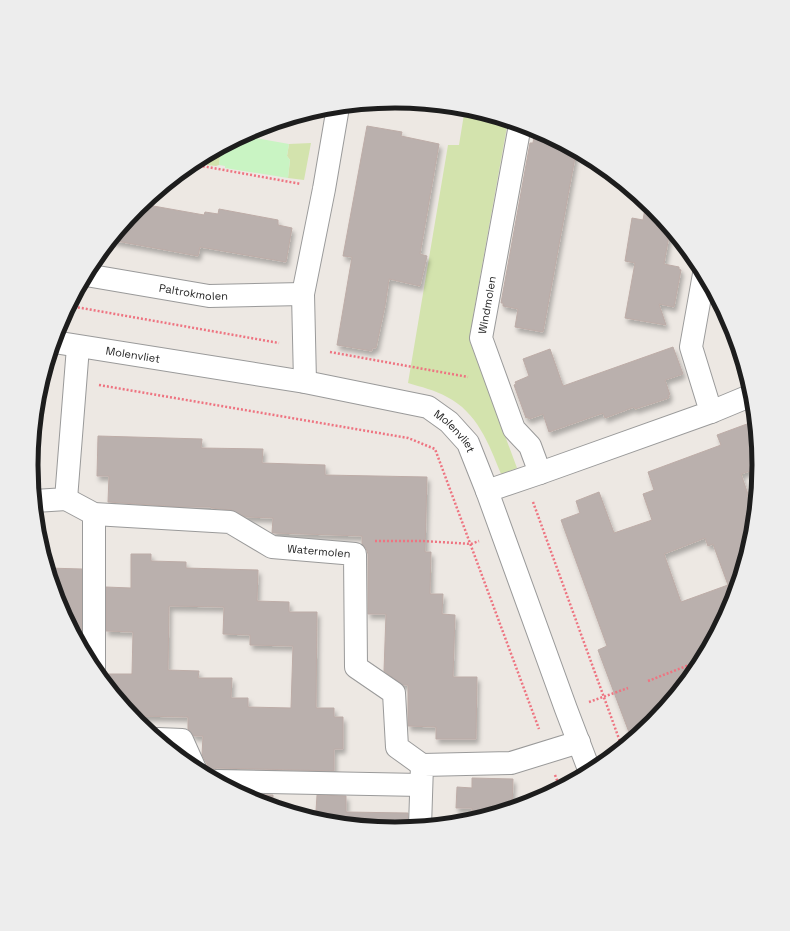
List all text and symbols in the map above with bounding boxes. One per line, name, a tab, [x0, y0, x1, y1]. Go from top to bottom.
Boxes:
street label: Windmolen	[475, 275, 499, 335]
street label: Paltrokmolen	[158, 281, 228, 303]
street label: Molenvliet	[105, 343, 161, 366]
street label: Molenvliet	[431, 406, 478, 455]
street label: Watermolen	[287, 541, 351, 561]

